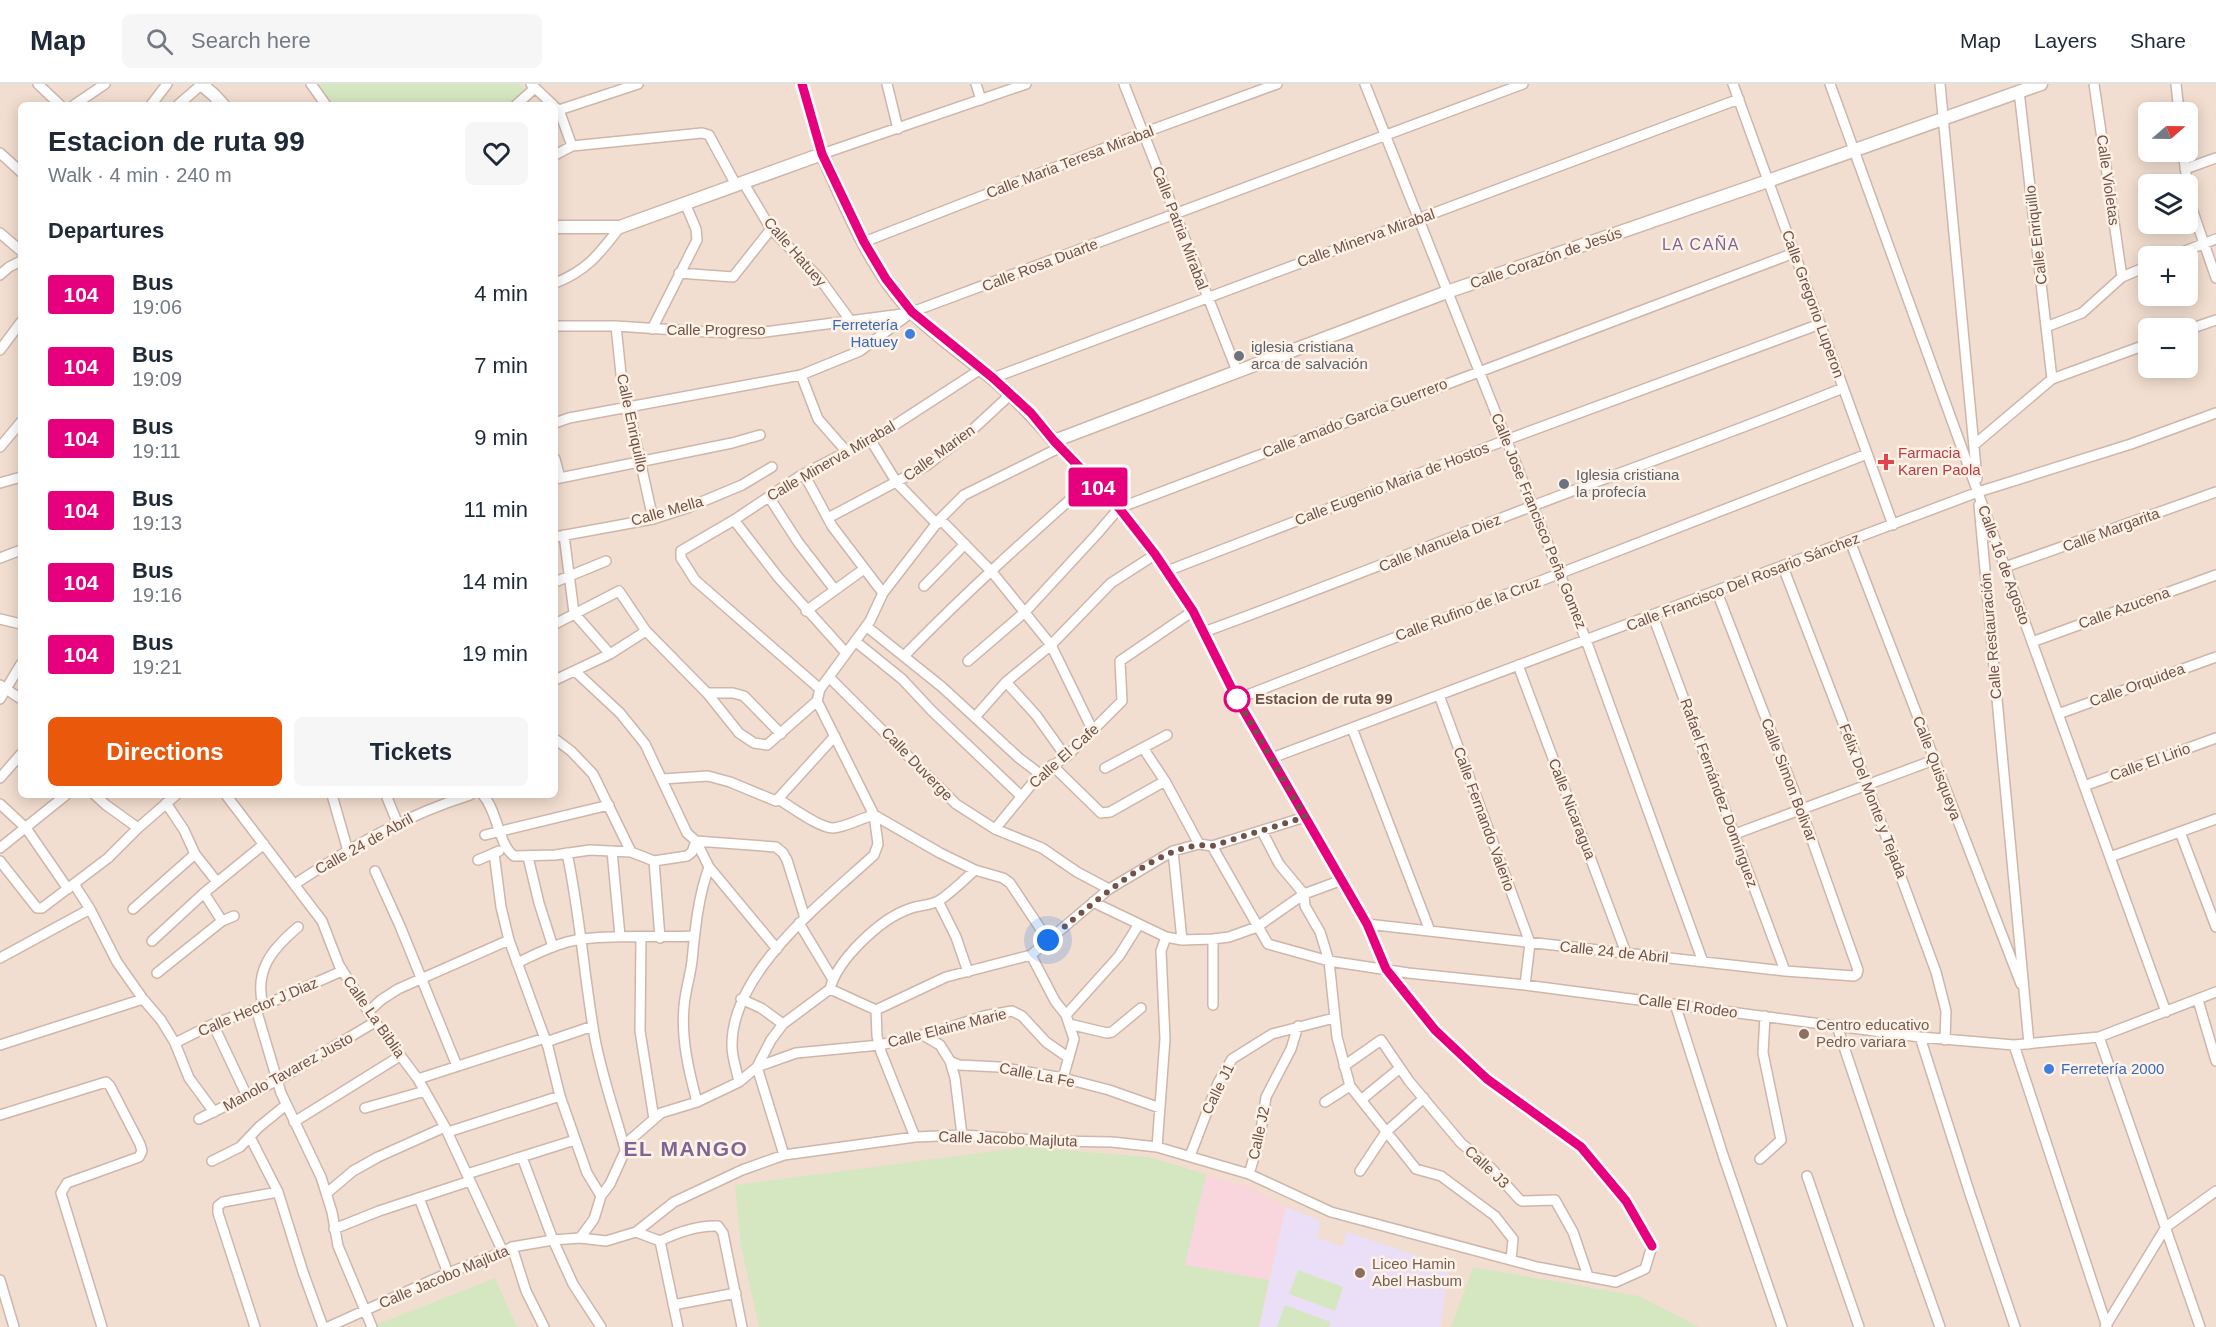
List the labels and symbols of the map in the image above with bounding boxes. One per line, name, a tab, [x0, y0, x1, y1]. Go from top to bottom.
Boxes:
north arrow	[2138, 102, 2198, 162]
street label: Calle Maria Teresa Mirabal	[984, 122, 1156, 201]
street label: Calle Violetas	[2094, 133, 2123, 226]
street label: Calle Patria Mirabal	[1149, 164, 1212, 292]
street label: Calle Enriquillo	[2021, 184, 2050, 286]
street label: Calle Minerva Mirabal	[1295, 205, 1437, 270]
street label: Calle Hatuey	[761, 214, 830, 290]
street label: Calle Corazón de Jesús	[1468, 224, 1624, 291]
street label: Calle Gregorio Luperon	[1779, 228, 1848, 380]
district label: LA CAÑA	[1662, 234, 1740, 253]
street label: Calle Rosa Duarte	[980, 235, 1100, 294]
place label: Ferretería Hatuey	[832, 316, 899, 350]
street label: Calle Progreso	[666, 321, 766, 338]
marker: Ferretería Hatuey	[903, 327, 917, 341]
place label: iglesia cristiana arca de salvación	[1251, 338, 1368, 372]
marker: iglesia cristiana arca de salvación	[1232, 349, 1246, 363]
street label: Calle Enriquillo	[614, 372, 651, 474]
street label: Calle amado Garcia Guerrero	[1260, 374, 1450, 461]
street label: Calle Jose Francisco Peña Gomez	[1488, 411, 1591, 631]
street label: Calle Minerva Mirabal	[764, 417, 898, 504]
street label: Calle Marien	[900, 421, 978, 484]
street label: Calle Eugenio Maria de Hostos	[1292, 439, 1491, 529]
place label: Farmacia Karen Paola	[1898, 444, 1981, 478]
marker: Farmacia Karen Paola	[1879, 455, 1893, 469]
place label: Iglesia cristiana la profecía	[1576, 466, 1680, 500]
line badge: 104	[1064, 468, 1132, 506]
marker: Iglesia cristiana la profecía	[1557, 477, 1571, 491]
street label: Calle Mella	[629, 492, 705, 529]
street label: Calle 16 de Agosto	[1975, 503, 2034, 627]
street label: Calle Margarita	[2060, 504, 2162, 555]
street label: Calle Manuela Diez	[1376, 510, 1503, 575]
street label: Calle Francisco Del Rosario Sánchez	[1624, 529, 1862, 634]
street label: Calle Restauración	[1977, 572, 2004, 700]
street label: Calle Rufino de la Cruz	[1393, 573, 1543, 644]
street label: Calle Azucena	[2076, 583, 2172, 632]
street label: Calle Orquidea	[2087, 659, 2187, 710]
marker: Estacion de ruta 99	[1224, 686, 1250, 712]
place label: Estacion de ruta 99	[1255, 690, 1393, 707]
street label: Rafael Fernández Domínguez	[1677, 696, 1762, 890]
street label: Calle Quisqueya	[1910, 713, 1965, 823]
street label: Calle Simon Bolivar	[1758, 716, 1821, 844]
street label: Calle El Cafe	[1025, 720, 1102, 791]
street label: Félix Del Monte y Tejada	[1836, 721, 1911, 881]
street label: Calle Duverge	[878, 724, 956, 804]
street label: Calle El Lirio	[2107, 739, 2192, 784]
street label: Calle Fernando Valerio	[1450, 744, 1519, 893]
street label: Calle Nicaragua	[1545, 756, 1600, 862]
street label: Calle 24 de Abril	[312, 810, 416, 877]
your location	[1033, 925, 1063, 955]
street label: Calle 24 de Abril	[1559, 937, 1669, 966]
street label: Calle La Biblia	[340, 973, 409, 1061]
street label: Calle Hector J Diaz	[195, 974, 320, 1039]
street label: Calle El Rodeo	[1637, 990, 1739, 1021]
street label: Calle Elaine Marie	[886, 1005, 1008, 1050]
place label: Centro educativo Pedro variara	[1816, 1016, 1929, 1050]
marker: Centro educativo Pedro variara	[1797, 1027, 1811, 1041]
street label: Manolo Tavarez Justo	[220, 1029, 356, 1114]
street label: Calle La Fe	[998, 1059, 1076, 1090]
place label: Ferretería 2000	[2061, 1060, 2164, 1077]
street label: Calle J1	[1198, 1061, 1237, 1117]
marker: Ferretería 2000	[2042, 1062, 2056, 1076]
street label: Calle J2	[1245, 1105, 1272, 1161]
street label: Calle Jacobo Majluta	[938, 1128, 1079, 1149]
district label: EL MANGO	[624, 1137, 748, 1160]
street label: Calle J3	[1462, 1142, 1513, 1191]
street label: Calle Jacobo Majluta	[376, 1241, 512, 1312]
place label: Liceo Hamin Abel Hasbum	[1372, 1255, 1462, 1289]
marker: Liceo Hamin Abel Hasbum	[1353, 1266, 1367, 1280]

